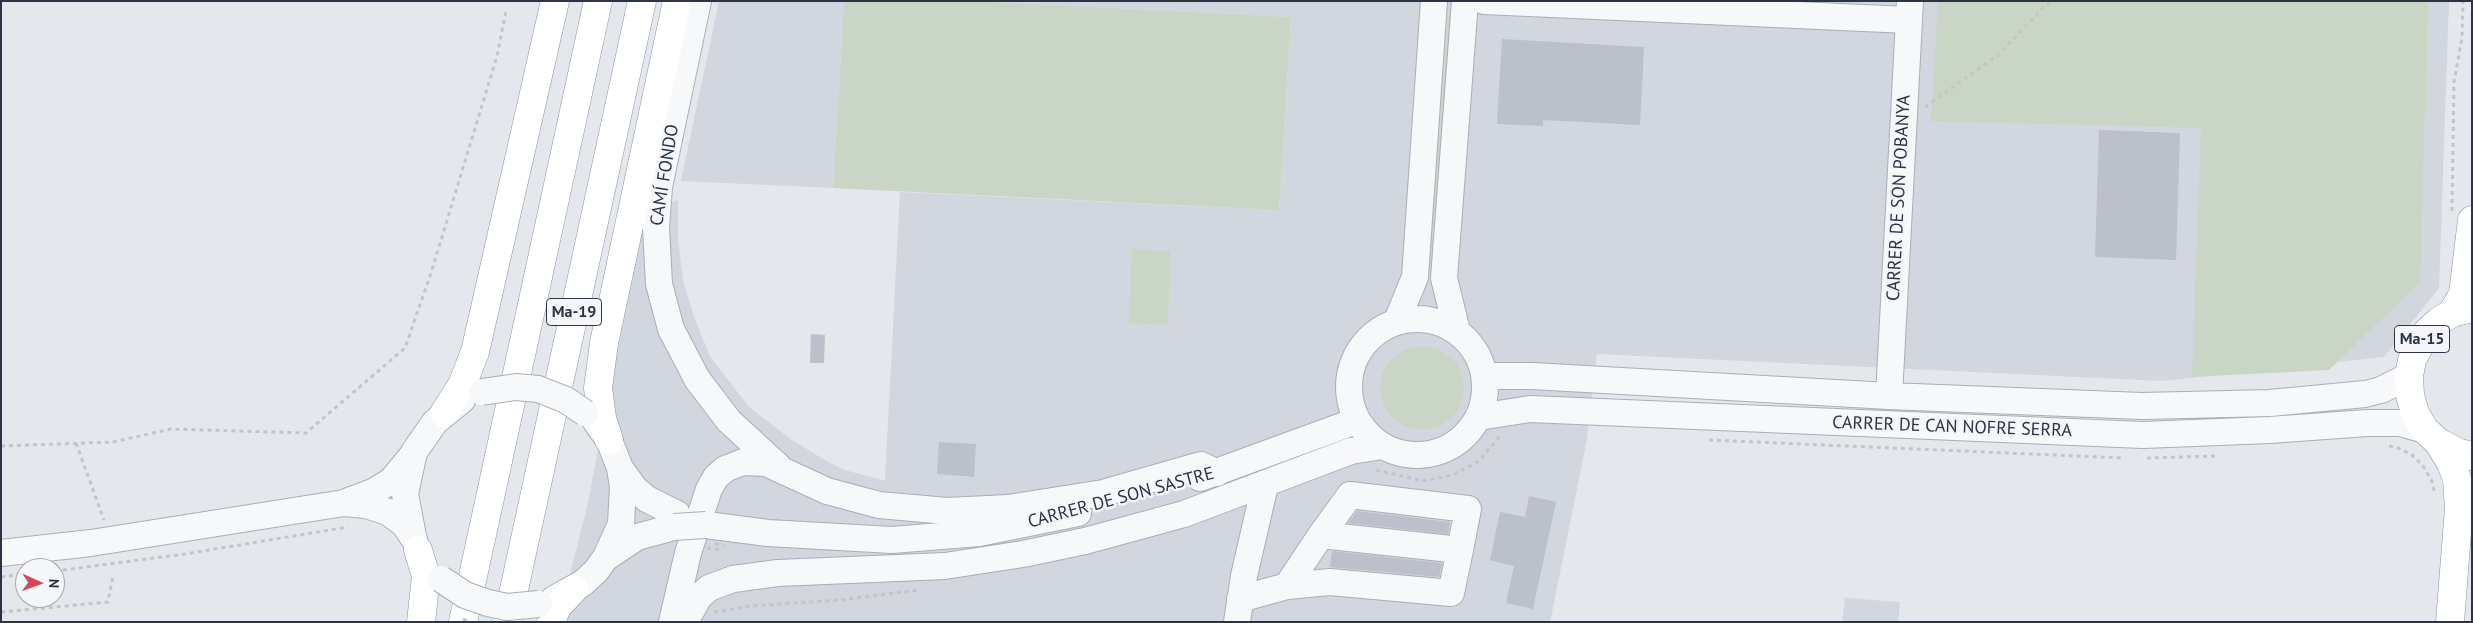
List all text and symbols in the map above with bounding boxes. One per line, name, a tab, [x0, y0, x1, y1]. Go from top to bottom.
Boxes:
street label: CARRER DE SON POBANYA	[1883, 94, 1915, 302]
street label: CAMÍ FONDO	[646, 123, 684, 227]
road number: Ma-19	[546, 298, 602, 326]
road number: Ma-15	[2394, 326, 2450, 352]
street label: CARRER DE CAN NOFRE SERRA	[1832, 412, 2072, 442]
street label: CARRER DE SON SASTRE	[1026, 463, 1216, 533]
north arrow	[15, 558, 65, 608]
text: N	[45, 579, 63, 588]

